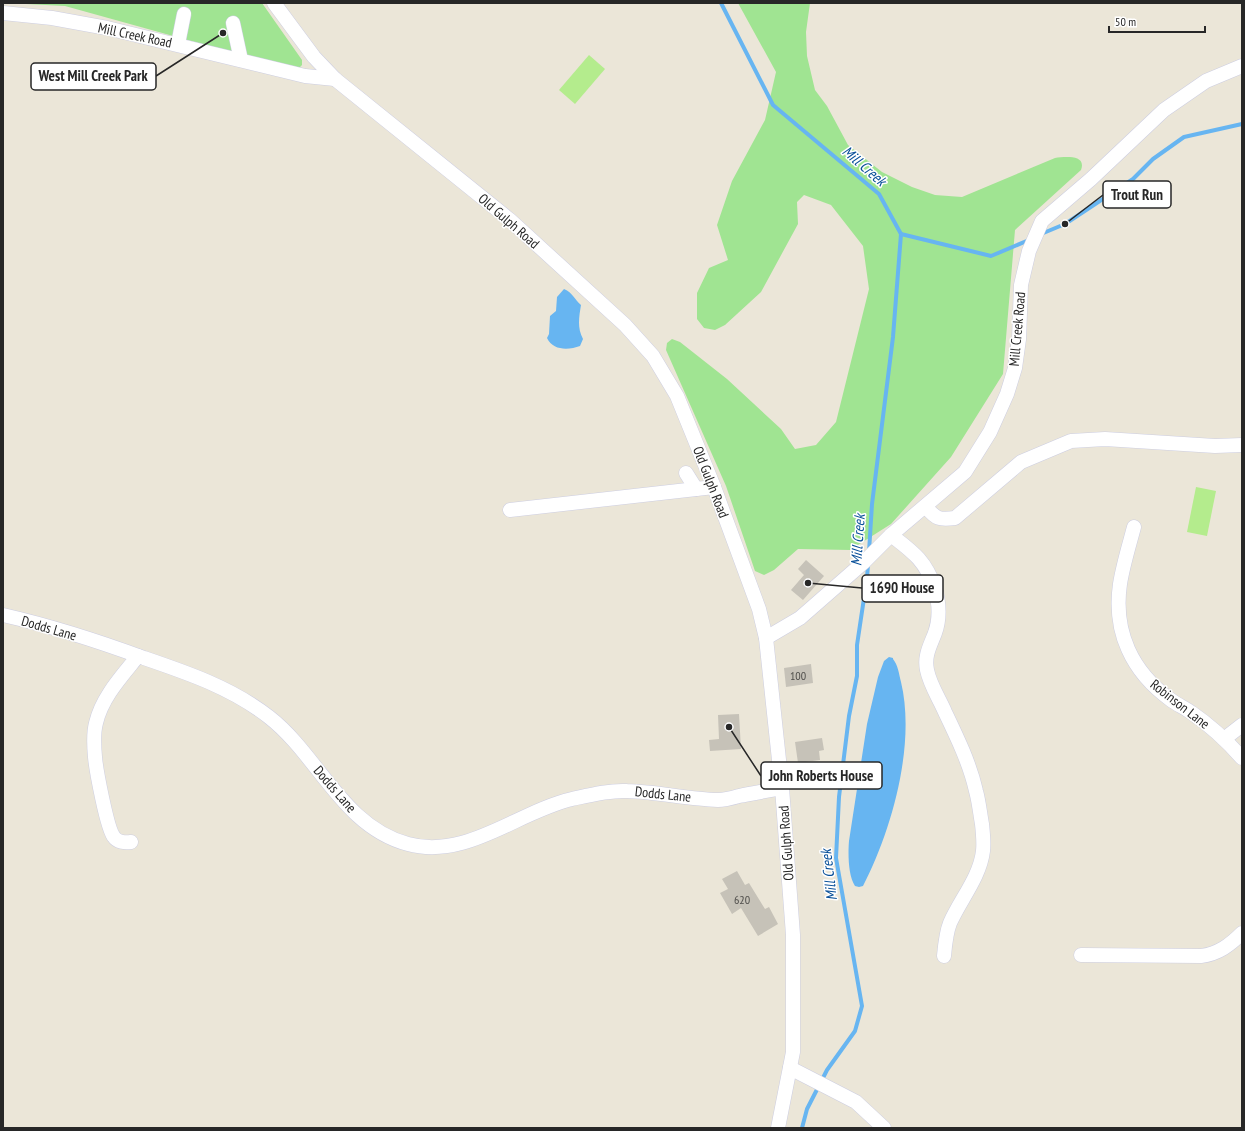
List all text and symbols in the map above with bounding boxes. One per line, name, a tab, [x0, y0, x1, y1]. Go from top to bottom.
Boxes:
scale bar	[1109, 8, 1205, 34]
text: 50 m	[1115, 14, 1136, 29]
street label: Mill Creek Road	[96, 18, 174, 52]
callout: West Mill Creek Park	[31, 63, 156, 90]
text: West Mill Creek Park	[37, 66, 148, 85]
water label: Mill Creek	[839, 141, 892, 191]
callout: Trout Run	[1103, 181, 1171, 208]
text: Trout Run	[1111, 185, 1163, 204]
street label: Old Gulph Road	[475, 190, 543, 252]
street label: Mill Creek Road	[1005, 291, 1029, 367]
street label: Old Gulph Road	[689, 444, 733, 520]
water label: Mill Creek	[846, 511, 869, 566]
callout: 1690 House	[862, 575, 943, 602]
text: 1690 House	[870, 578, 934, 597]
street label: Dodds Lane	[19, 612, 79, 644]
house number: 100	[790, 668, 806, 683]
street label: Robinson Lane	[1147, 675, 1213, 733]
street label: Dodds Lane	[310, 762, 360, 816]
callout: John Roberts House	[761, 762, 882, 789]
text: John Roberts House	[768, 766, 873, 785]
street label: Dodds Lane	[634, 782, 692, 806]
street label: Old Gulph Road	[774, 805, 798, 881]
water label: Mill Creek	[816, 846, 841, 902]
house number: 620	[734, 892, 750, 907]

